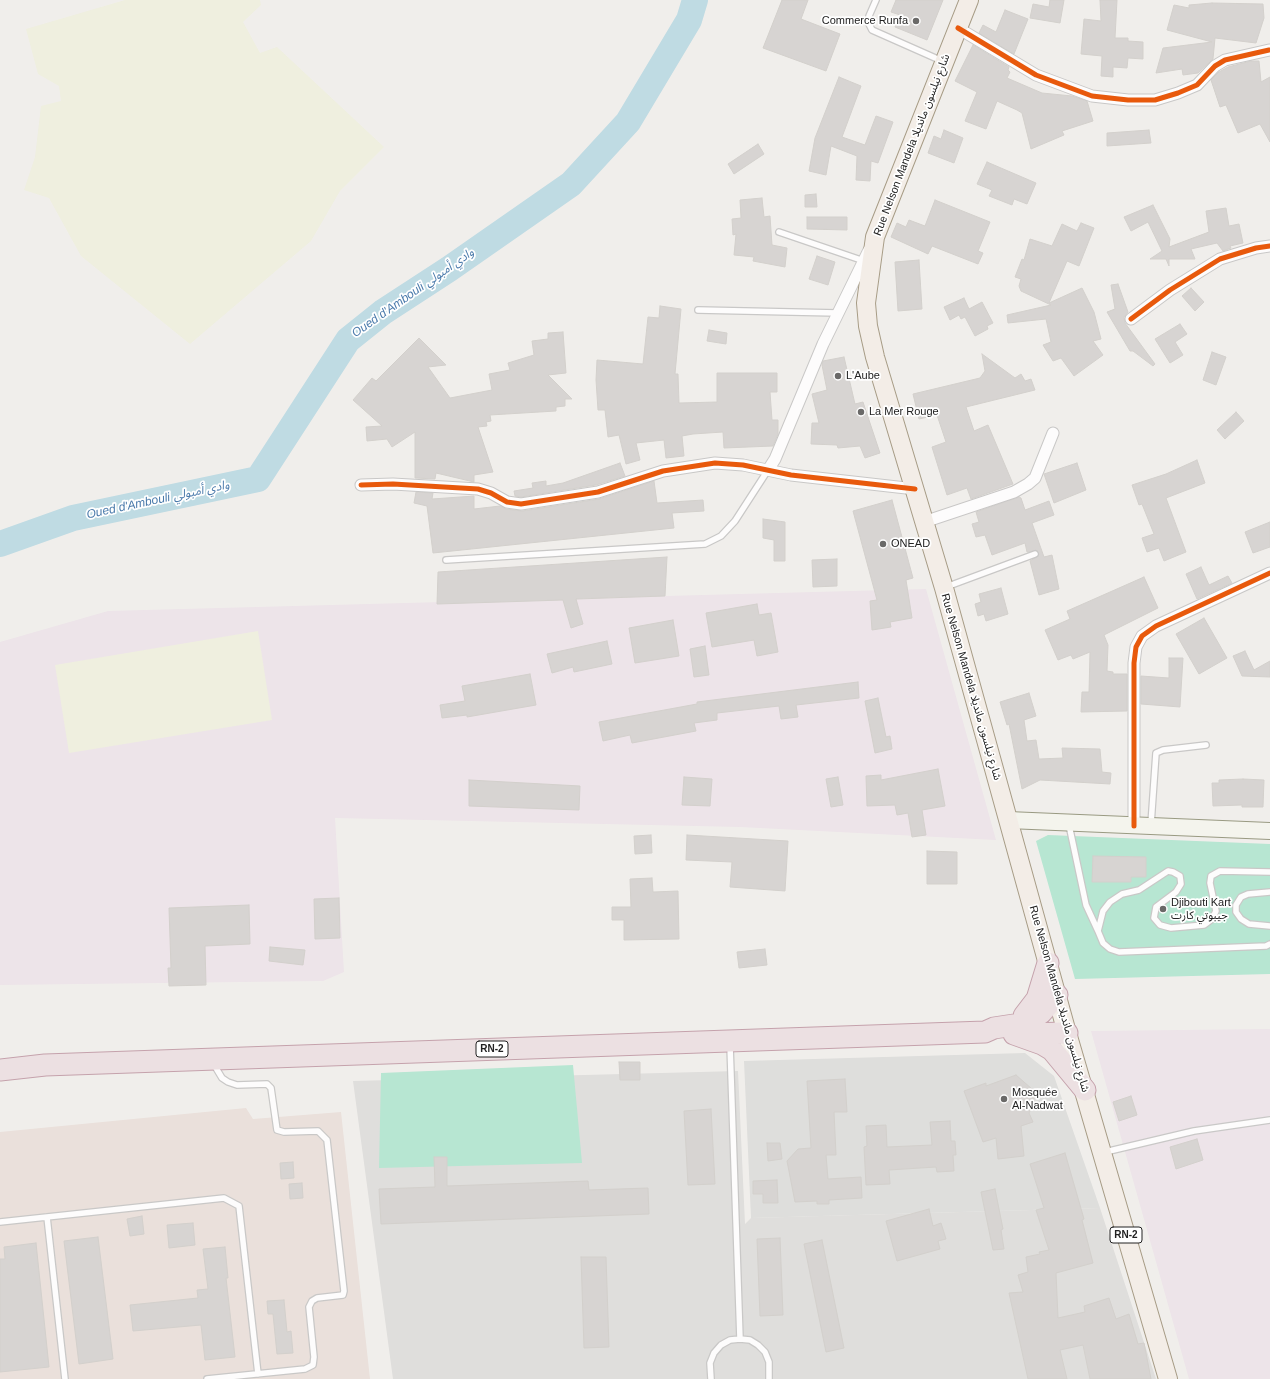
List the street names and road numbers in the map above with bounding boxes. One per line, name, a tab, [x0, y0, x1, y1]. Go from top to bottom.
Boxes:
street label: Rue Nelson Mandela شارع نيلسون مانديلا	[871, 52, 953, 238]
street label: Rue Nelson Mandela شارع نيلسون مانديلا	[938, 592, 1004, 782]
street label: Rue Nelson Mandela شارع نيلسون مانديلا	[1026, 904, 1092, 1094]
road number: RN-2	[476, 1041, 508, 1057]
road number: RN-2	[1110, 1227, 1142, 1243]

